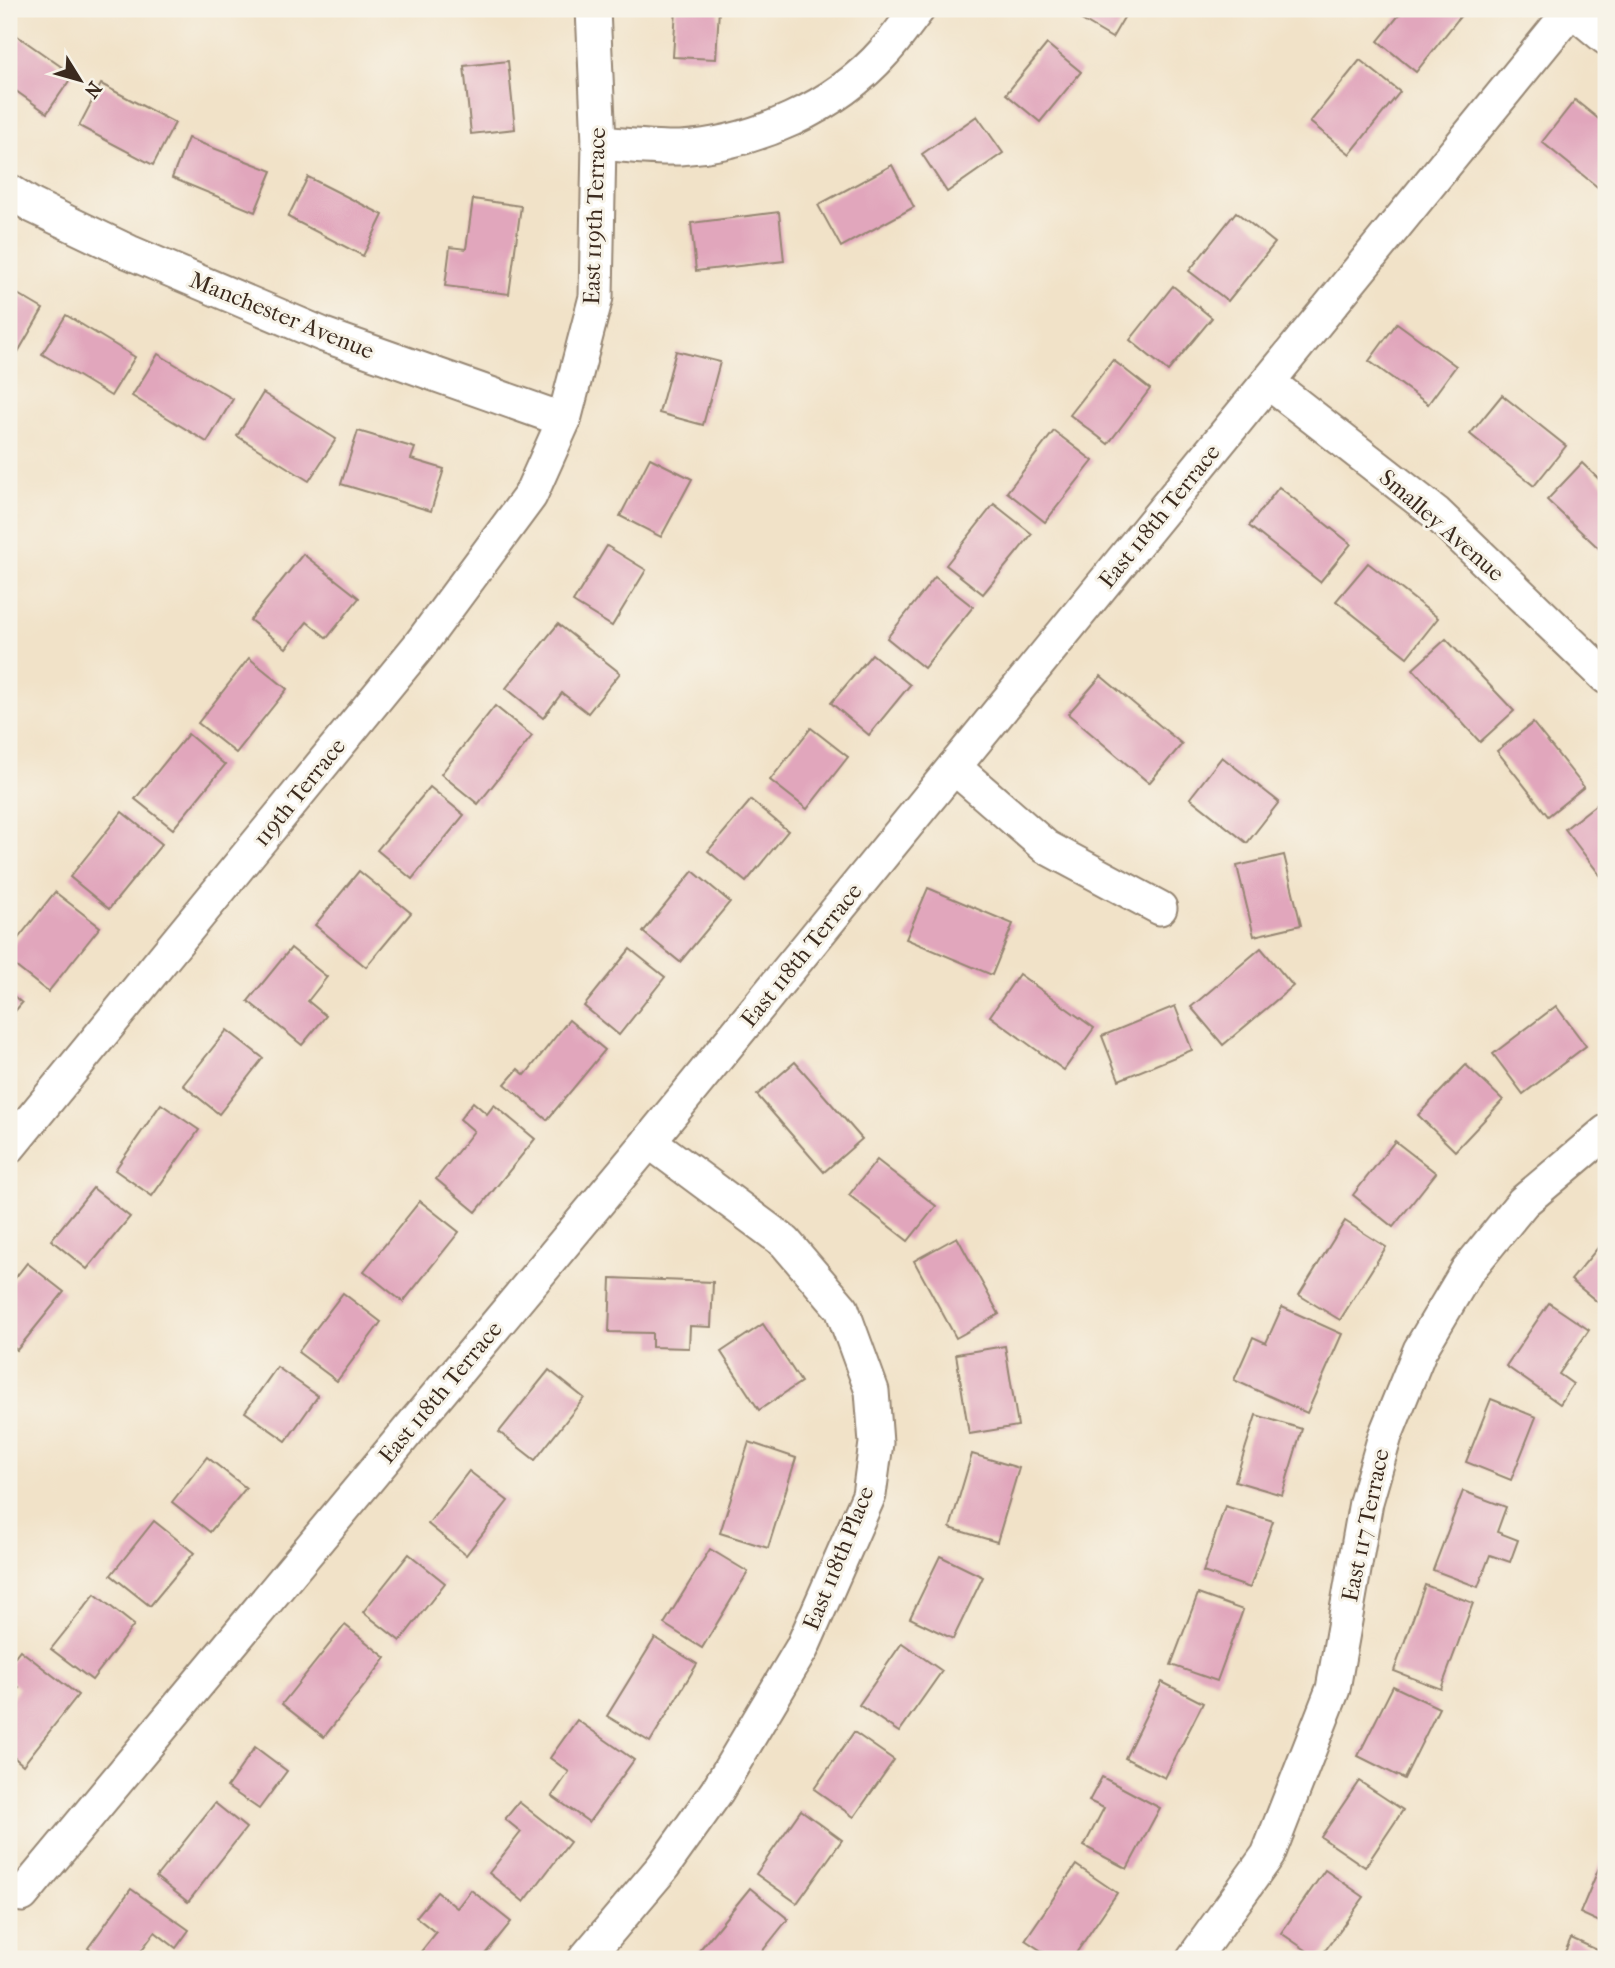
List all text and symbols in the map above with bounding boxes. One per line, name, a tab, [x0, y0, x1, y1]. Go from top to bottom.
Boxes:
north arrow	[46, 46, 116, 116]
text: N	[79, 77, 106, 102]
street label: East 119th Terrace	[578, 127, 611, 305]
street label: Manchester Avenue	[186, 266, 378, 365]
street label: East 118th Terrace	[1093, 439, 1226, 594]
street label: Smalley Avenue	[1374, 464, 1510, 587]
street label: 119th Terrace	[248, 733, 351, 852]
street label: East 118th Terrace	[735, 878, 868, 1033]
street label: East 118th Terrace	[373, 1316, 508, 1469]
street label: East 117 Terrace	[1336, 1446, 1395, 1604]
street label: East 118th Place	[797, 1482, 880, 1634]

